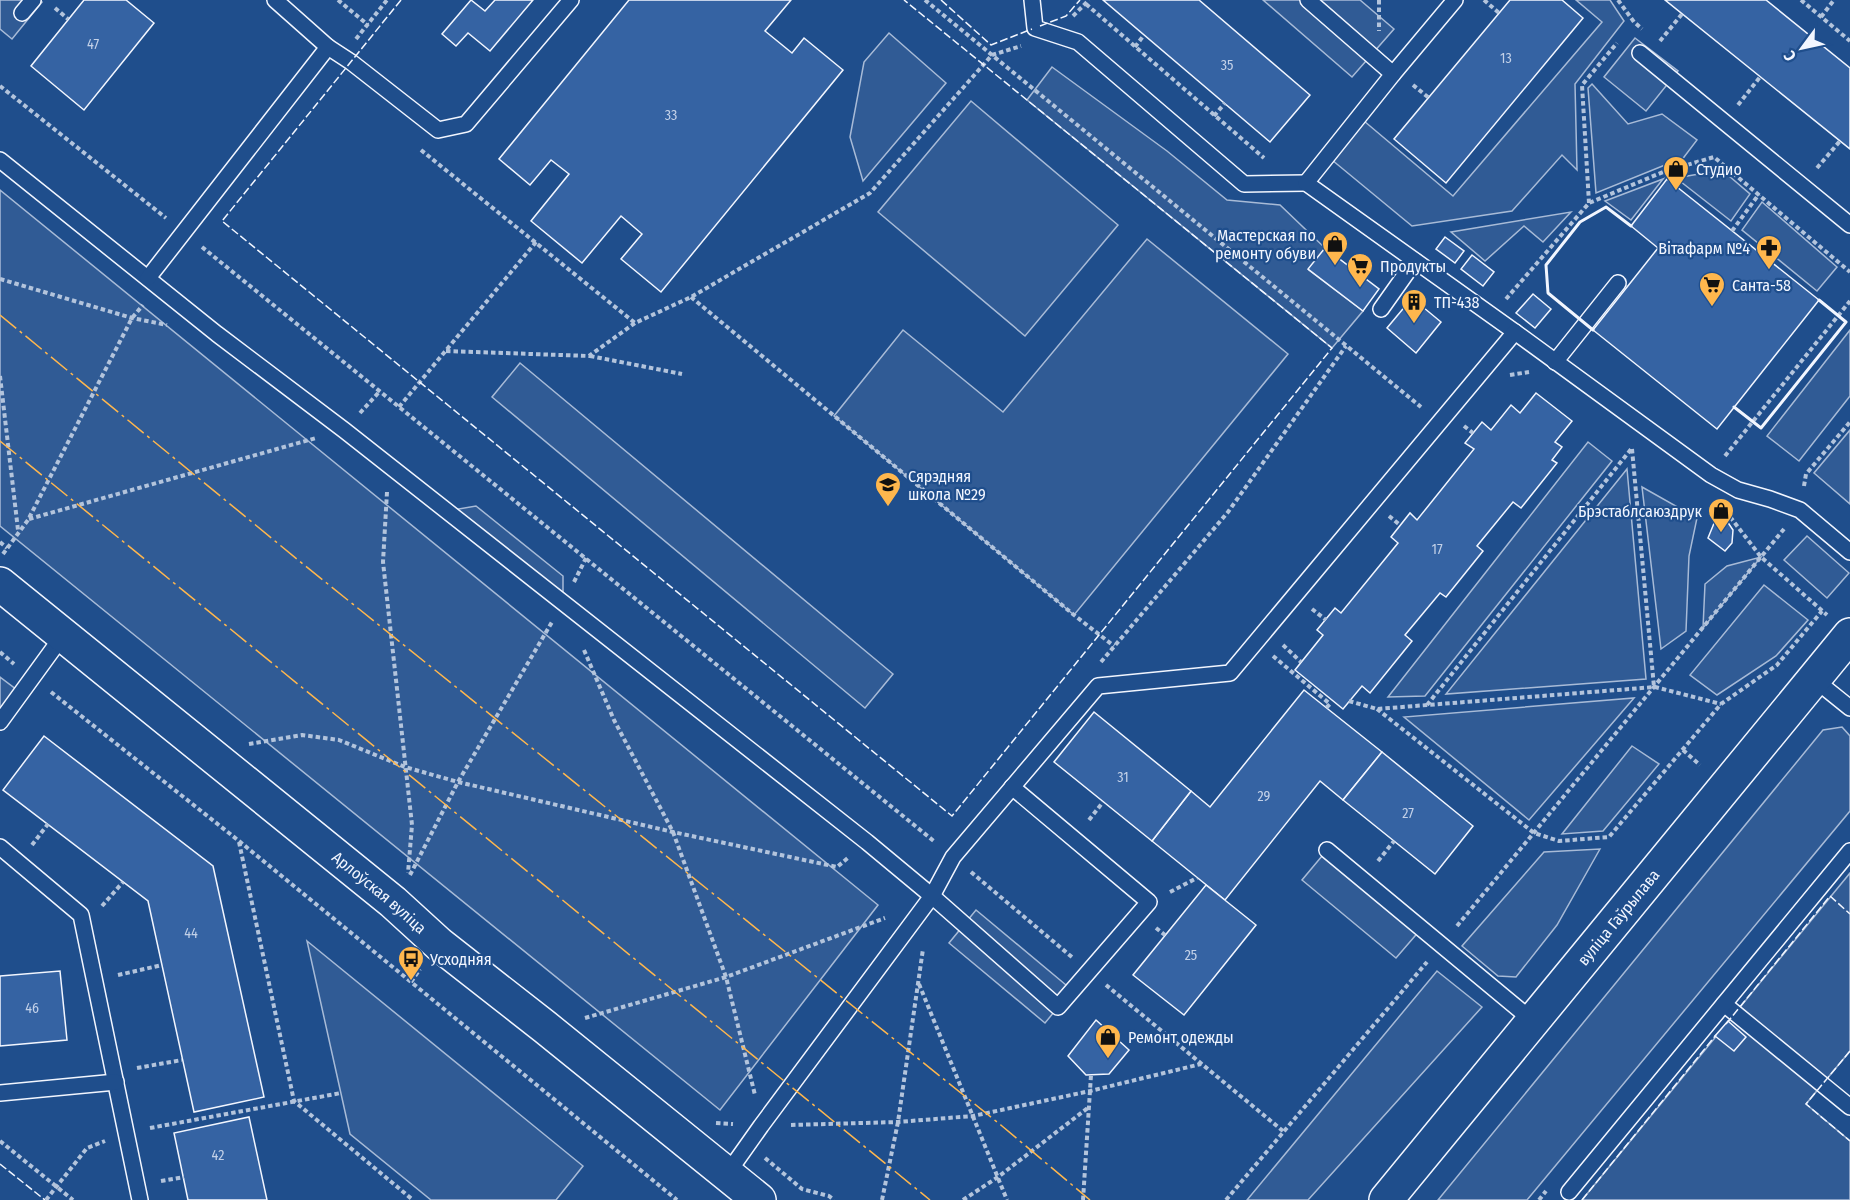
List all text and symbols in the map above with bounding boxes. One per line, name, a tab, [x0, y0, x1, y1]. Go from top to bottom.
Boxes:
north arrow	[1772, 18, 1832, 78]
house number: 47	[87, 36, 99, 53]
text: С	[1779, 47, 1800, 65]
house number: 13	[1500, 50, 1512, 67]
house number: 35	[1221, 57, 1233, 74]
house number: 33	[665, 107, 677, 124]
shop icon: Студио	[1661, 154, 1691, 192]
place label: Студио	[1696, 160, 1742, 179]
place label: Мастерская по ремонту обуви	[1215, 226, 1316, 263]
shop icon: Мастерская по ремонту обуви	[1320, 229, 1350, 267]
pharmacy icon: Вітафарм №4	[1754, 233, 1784, 271]
place label: Вітафарм №4	[1658, 239, 1750, 258]
supermarket icon: Продукты	[1345, 251, 1375, 289]
place label: Продукты	[1380, 257, 1446, 276]
supermarket icon: Санта-58	[1697, 270, 1727, 308]
place label: Санта-58	[1732, 276, 1791, 295]
building icon: ТП-438	[1399, 287, 1429, 325]
place label: ТП-438	[1434, 293, 1480, 312]
place label: Сярэдняя школа №29	[908, 467, 986, 504]
school or university icon: Сярэдняя школа №29	[873, 470, 903, 508]
shop icon: Брэстаблсаюздрук	[1706, 496, 1736, 534]
place label: Брэстаблсаюздрук	[1578, 502, 1702, 521]
house number: 17	[1431, 541, 1443, 558]
house number: 31	[1117, 769, 1129, 786]
house number: 29	[1258, 788, 1271, 805]
house number: 27	[1402, 805, 1414, 822]
street label: Арлоўская вуліца	[328, 847, 431, 938]
street label: вуліца Гаўрылава	[1573, 865, 1663, 969]
house number: 44	[184, 925, 198, 942]
bus stop icon: Усходняя	[396, 944, 426, 982]
house number: 25	[1185, 947, 1197, 964]
place label: Усходняя	[429, 950, 492, 969]
house number: 46	[25, 1000, 39, 1017]
shop icon: Ремонт одежды	[1093, 1022, 1123, 1060]
place label: Ремонт одежды	[1128, 1028, 1234, 1047]
house number: 42	[212, 1147, 224, 1164]

